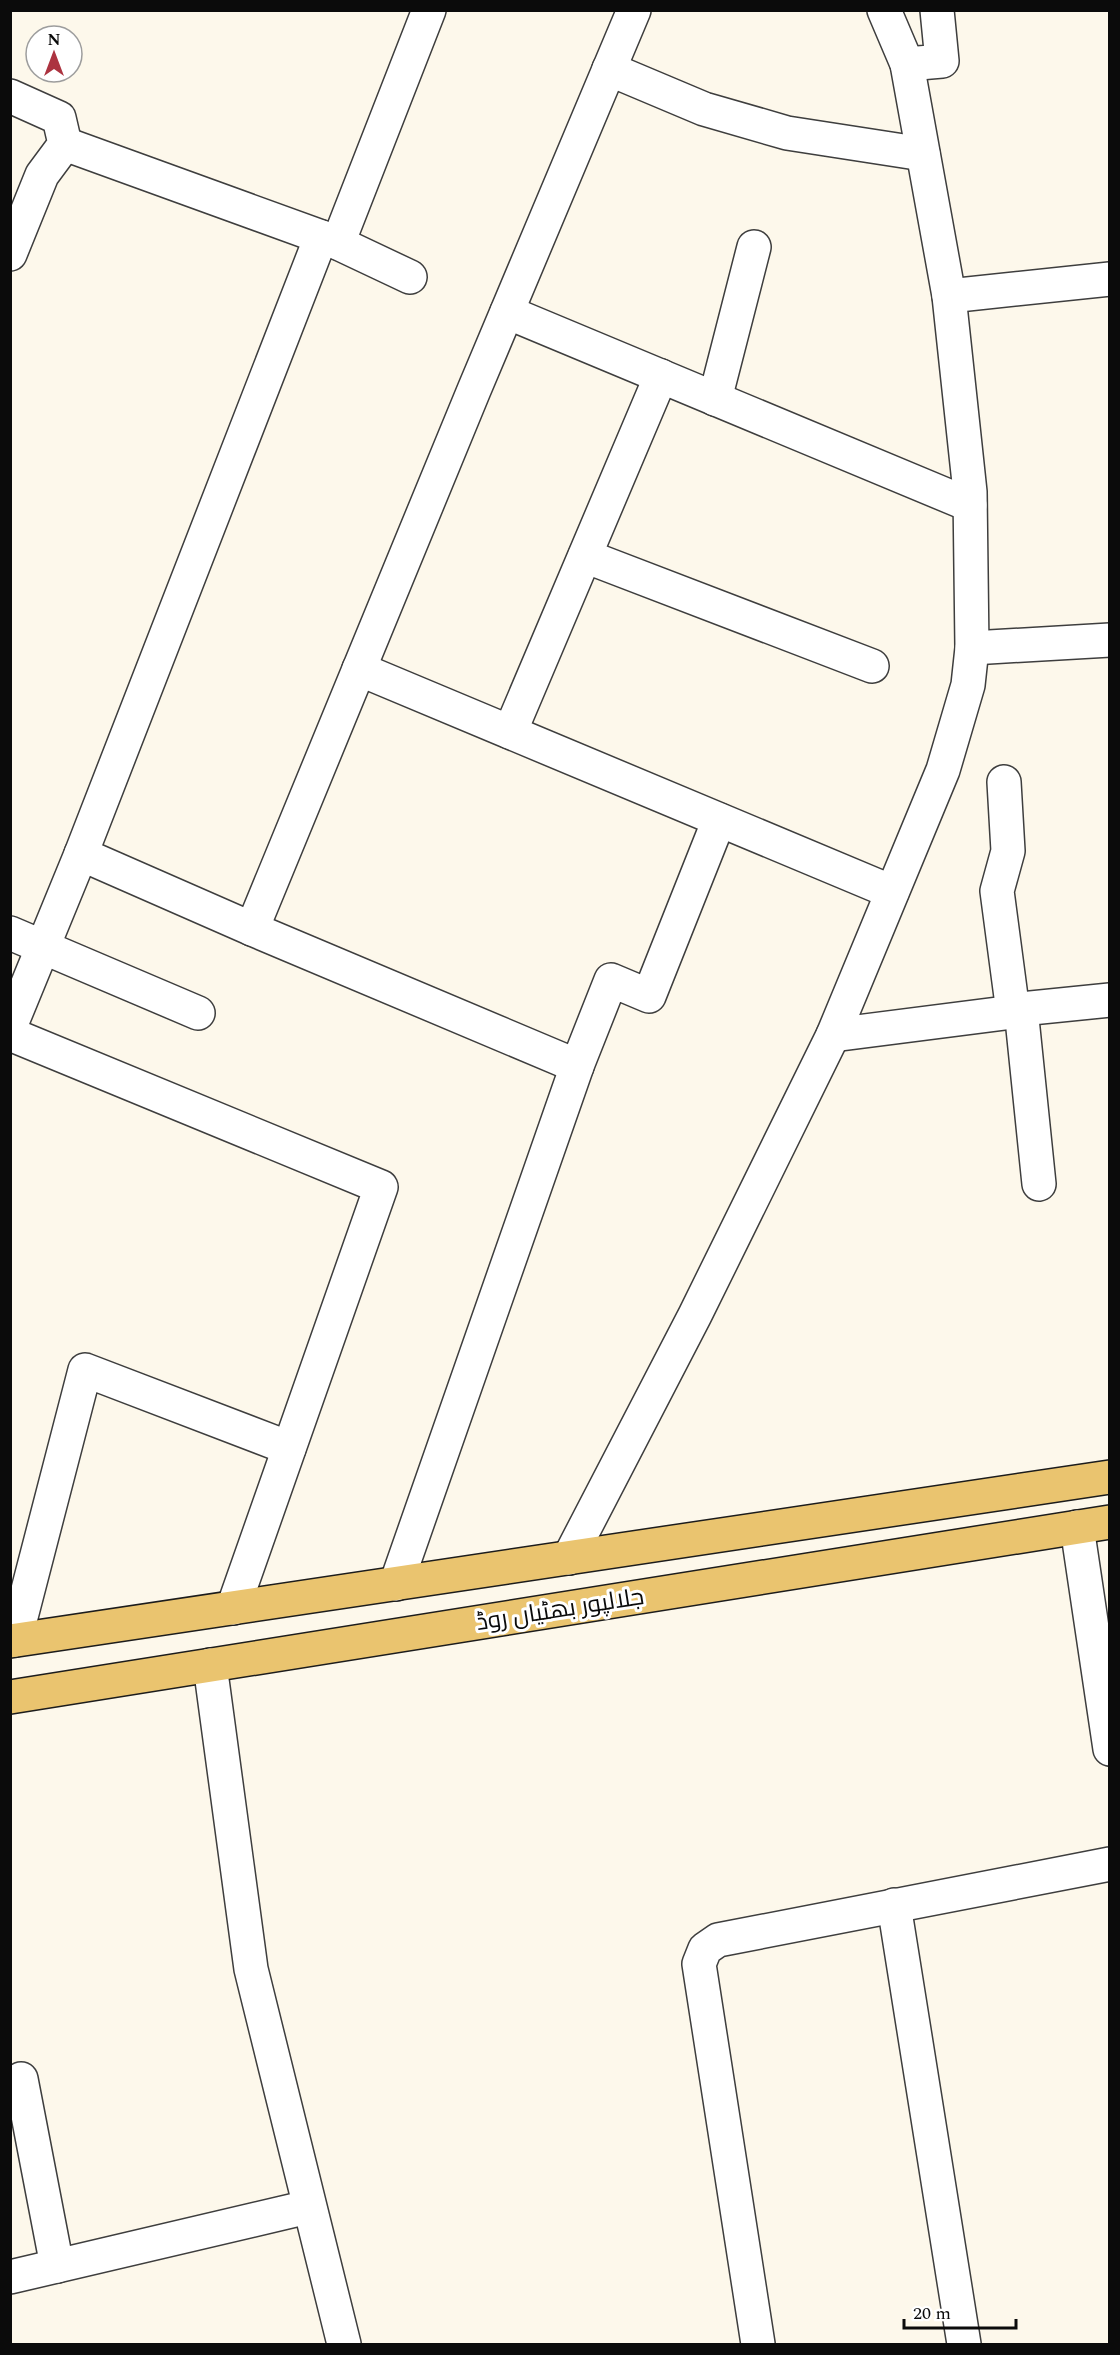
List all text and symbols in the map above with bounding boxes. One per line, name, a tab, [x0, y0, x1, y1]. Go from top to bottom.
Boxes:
north arrow	[24, 24, 84, 84]
text: N	[47, 28, 61, 52]
street label: جلالپور بھٹیاں روڈ	[474, 1579, 647, 1641]
scale bar	[904, 2292, 1016, 2330]
text: 20 m	[913, 2300, 951, 2327]

